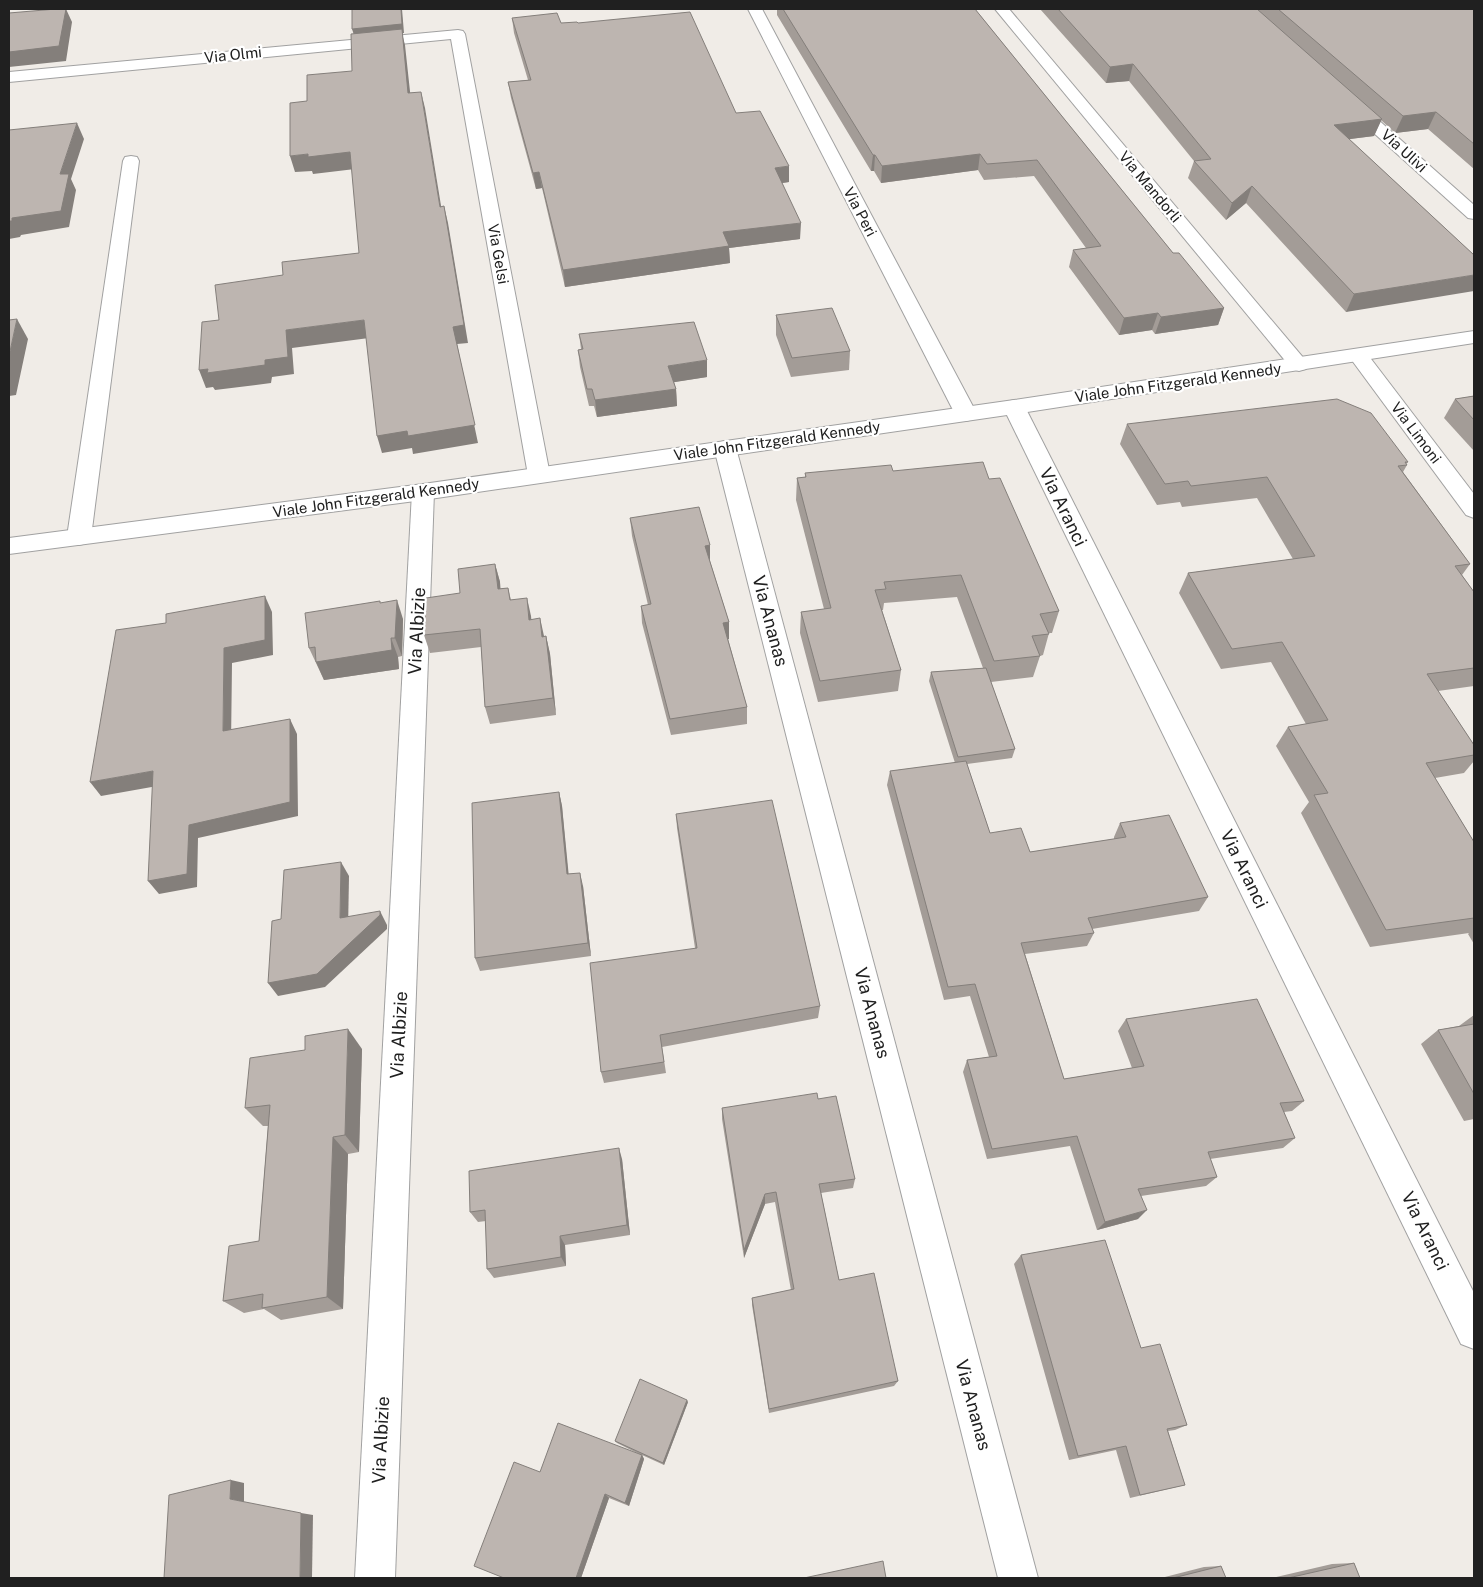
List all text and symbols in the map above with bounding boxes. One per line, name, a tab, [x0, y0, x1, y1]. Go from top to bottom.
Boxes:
street label: Via Olmi	[203, 43, 263, 66]
street label: Via Ulivi	[1378, 126, 1431, 176]
street label: Via Mandorli	[1116, 148, 1185, 226]
street label: Via Peri	[840, 184, 880, 239]
street label: Via Gelsi	[485, 222, 512, 285]
street label: Viale John Fitzgerald Kennedy	[1074, 360, 1282, 405]
street label: Via Limoni	[1388, 399, 1445, 467]
street label: Viale John Fitzgerald Kennedy	[673, 418, 881, 463]
street label: Via Aranci	[1035, 464, 1091, 550]
street label: Viale John Fitzgerald Kennedy	[272, 475, 480, 520]
street label: Via Ananas	[748, 573, 793, 669]
street label: Via Albizie	[404, 587, 429, 675]
street label: Via Aranci	[1216, 826, 1272, 912]
street label: Via Ananas	[850, 965, 895, 1061]
street label: Via Albizie	[386, 991, 411, 1079]
street label: Via Aranci	[1397, 1188, 1453, 1274]
street label: Via Ananas	[951, 1357, 996, 1453]
street label: Via Albizie	[368, 1396, 393, 1484]

